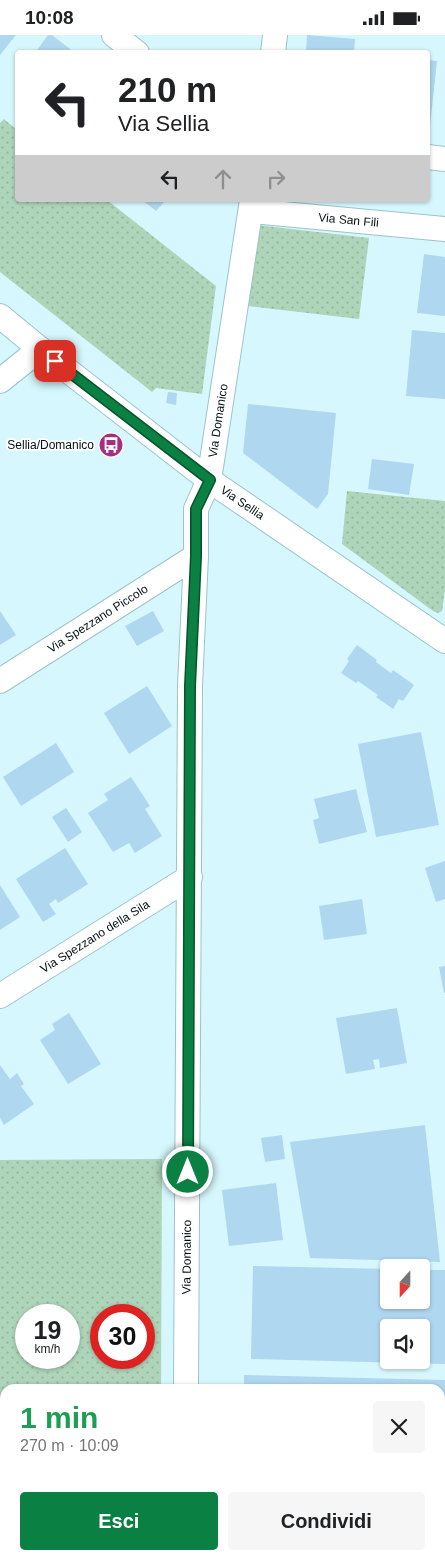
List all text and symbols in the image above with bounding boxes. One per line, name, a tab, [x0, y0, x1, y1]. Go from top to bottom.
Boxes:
text: 10:08	[25, 7, 74, 28]
icon: left	[35, 70, 100, 135]
text: 210 m	[118, 70, 217, 109]
text: Via Sellia	[118, 111, 209, 136]
icon: left	[156, 165, 184, 193]
icon: ahead	[209, 165, 237, 193]
icon: right	[262, 165, 290, 193]
street label: Via San Fili	[318, 210, 379, 230]
pin	[34, 340, 76, 382]
icon: arrive	[41, 347, 69, 375]
street label: Via Domanico	[206, 382, 231, 459]
bus stop icon: Sellia/Domanico	[98, 432, 124, 458]
place label: Sellia/Domanico	[7, 438, 94, 452]
street label: Via Sellia	[218, 483, 267, 523]
street label: Via Spezzano Piccolo	[45, 581, 151, 656]
street label: Via Spezzano della Sila	[38, 897, 152, 976]
position arrow	[161, 1145, 213, 1197]
street label: Via Domanico	[180, 1219, 194, 1294]
north arrow	[380, 1259, 430, 1309]
map controls	[380, 1259, 430, 1369]
speed limit sign: 30	[90, 1304, 155, 1369]
text: 19	[34, 1316, 61, 1344]
button: sound	[380, 1319, 430, 1369]
text: km/h	[34, 1342, 61, 1356]
text: 1 min	[20, 1401, 98, 1434]
button: close	[373, 1401, 425, 1453]
text: 270 m · 10:09	[20, 1437, 119, 1454]
button: Esci	[20, 1492, 218, 1550]
button: Condividi	[228, 1492, 425, 1550]

